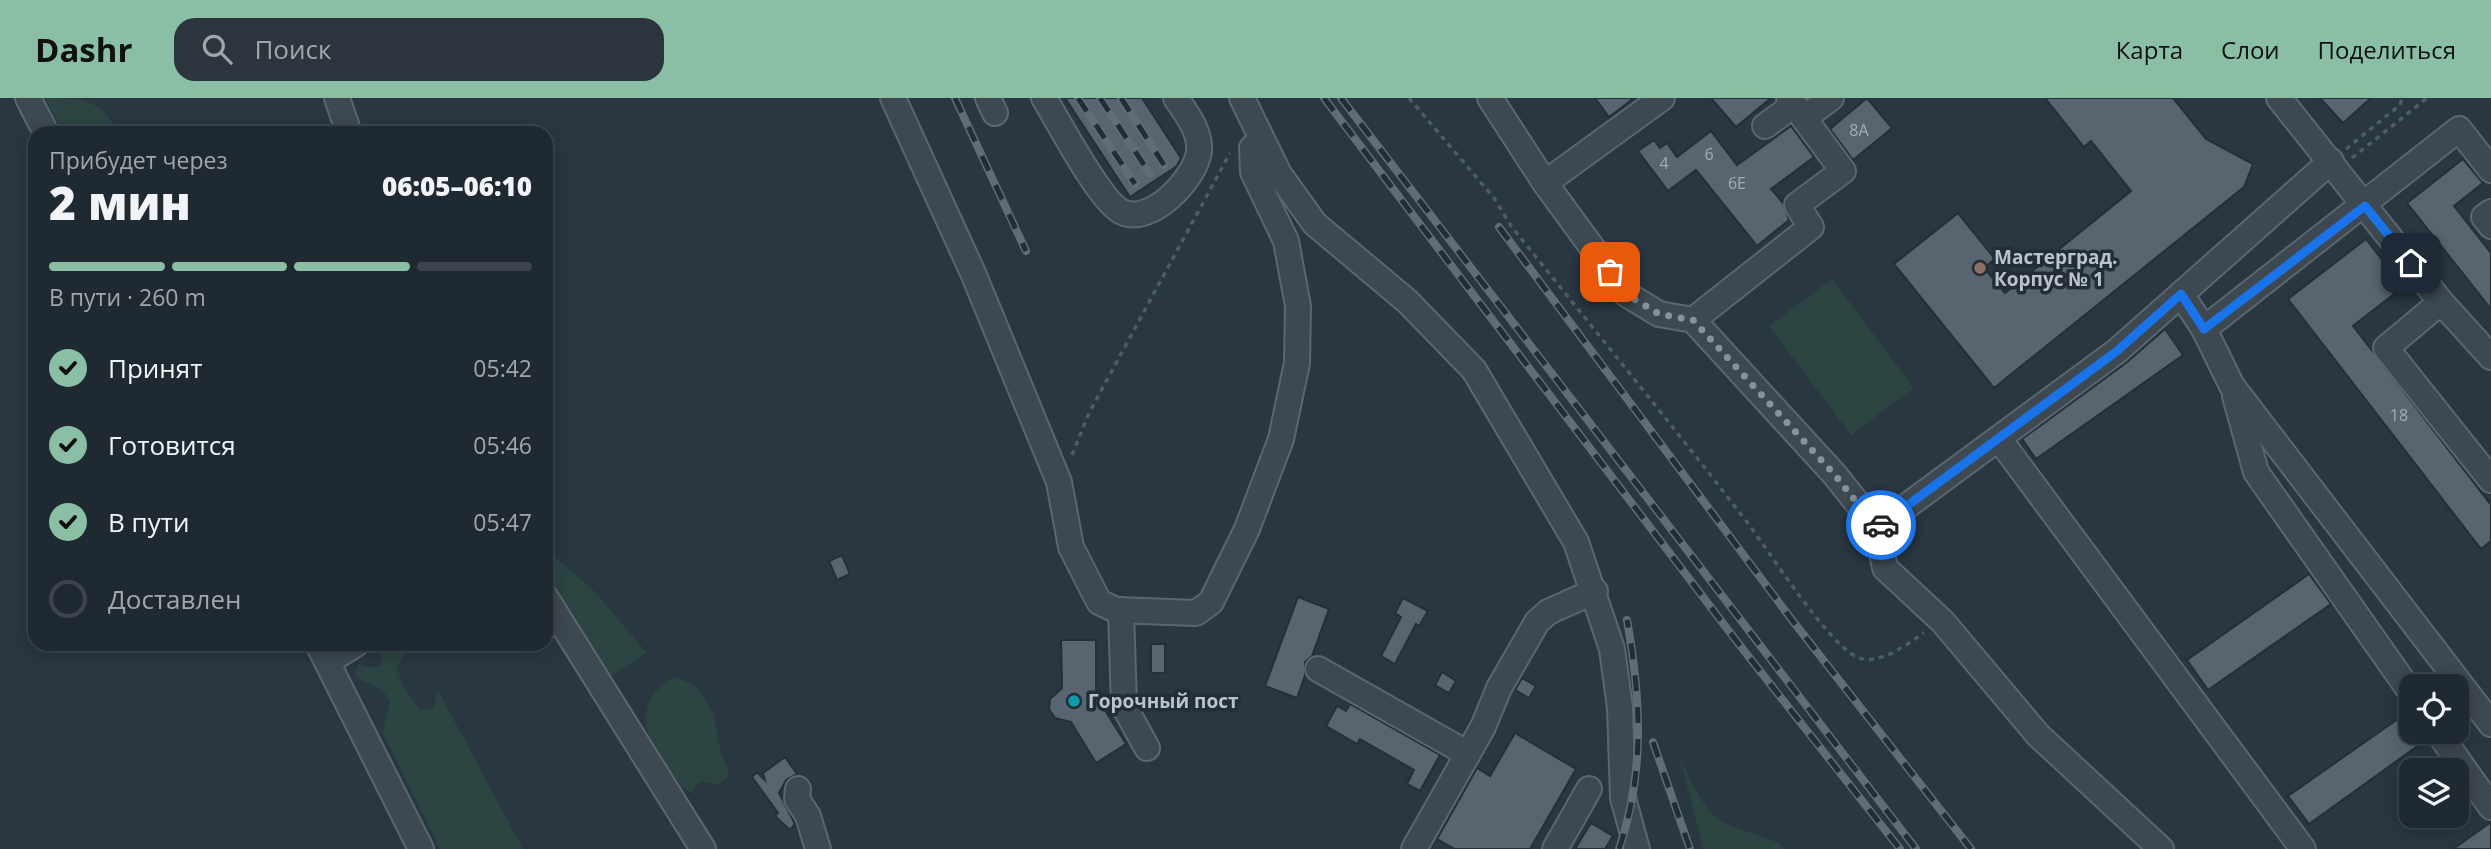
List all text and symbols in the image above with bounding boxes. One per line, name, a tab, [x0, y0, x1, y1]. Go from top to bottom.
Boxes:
search box	[174, 18, 664, 81]
text: Dashr	[35, 27, 132, 72]
icon: search	[198, 30, 236, 68]
text: Поиск	[254, 31, 331, 67]
text: Карта	[2116, 33, 2183, 66]
text: Слои	[2221, 33, 2280, 66]
text: Поделиться	[2318, 33, 2456, 66]
house number: 8А	[1849, 119, 1870, 141]
house number: 6	[1704, 143, 1714, 165]
text: Прибудет через	[49, 144, 228, 176]
house number: 4	[1659, 152, 1669, 174]
text: 06:05–06:10	[382, 168, 532, 204]
text: 2 мин	[49, 171, 191, 233]
house number: 6Е	[1728, 172, 1746, 194]
pin	[2381, 233, 2441, 293]
pin	[1580, 242, 1640, 302]
place label: Мастерград. Корпус № 1	[1994, 244, 2118, 292]
icon: home	[2392, 244, 2430, 282]
icon: bag	[1591, 253, 1629, 291]
marker: Мастерград. Корпус № 1	[1972, 260, 1988, 276]
text: В пути · 260 m	[49, 281, 206, 313]
icon: check	[49, 349, 87, 387]
text: Принят	[108, 350, 202, 386]
text: 05:42	[473, 352, 532, 384]
house number: 18	[2390, 404, 2408, 426]
icon: check	[49, 426, 87, 464]
text: Готовится	[108, 427, 236, 463]
text: 05:46	[473, 429, 532, 461]
courier	[1846, 490, 1916, 560]
icon: check	[49, 503, 87, 541]
text: В пути	[108, 504, 189, 540]
text: 05:47	[473, 506, 532, 538]
icon: car	[1862, 506, 1900, 544]
text: Доставлен	[108, 581, 241, 617]
map controls	[2399, 674, 2469, 828]
button: locate	[2399, 674, 2469, 744]
place label: Горочный пост	[1088, 688, 1239, 714]
marker: Горочный пост	[1066, 693, 1082, 709]
button: layers	[2399, 758, 2469, 828]

